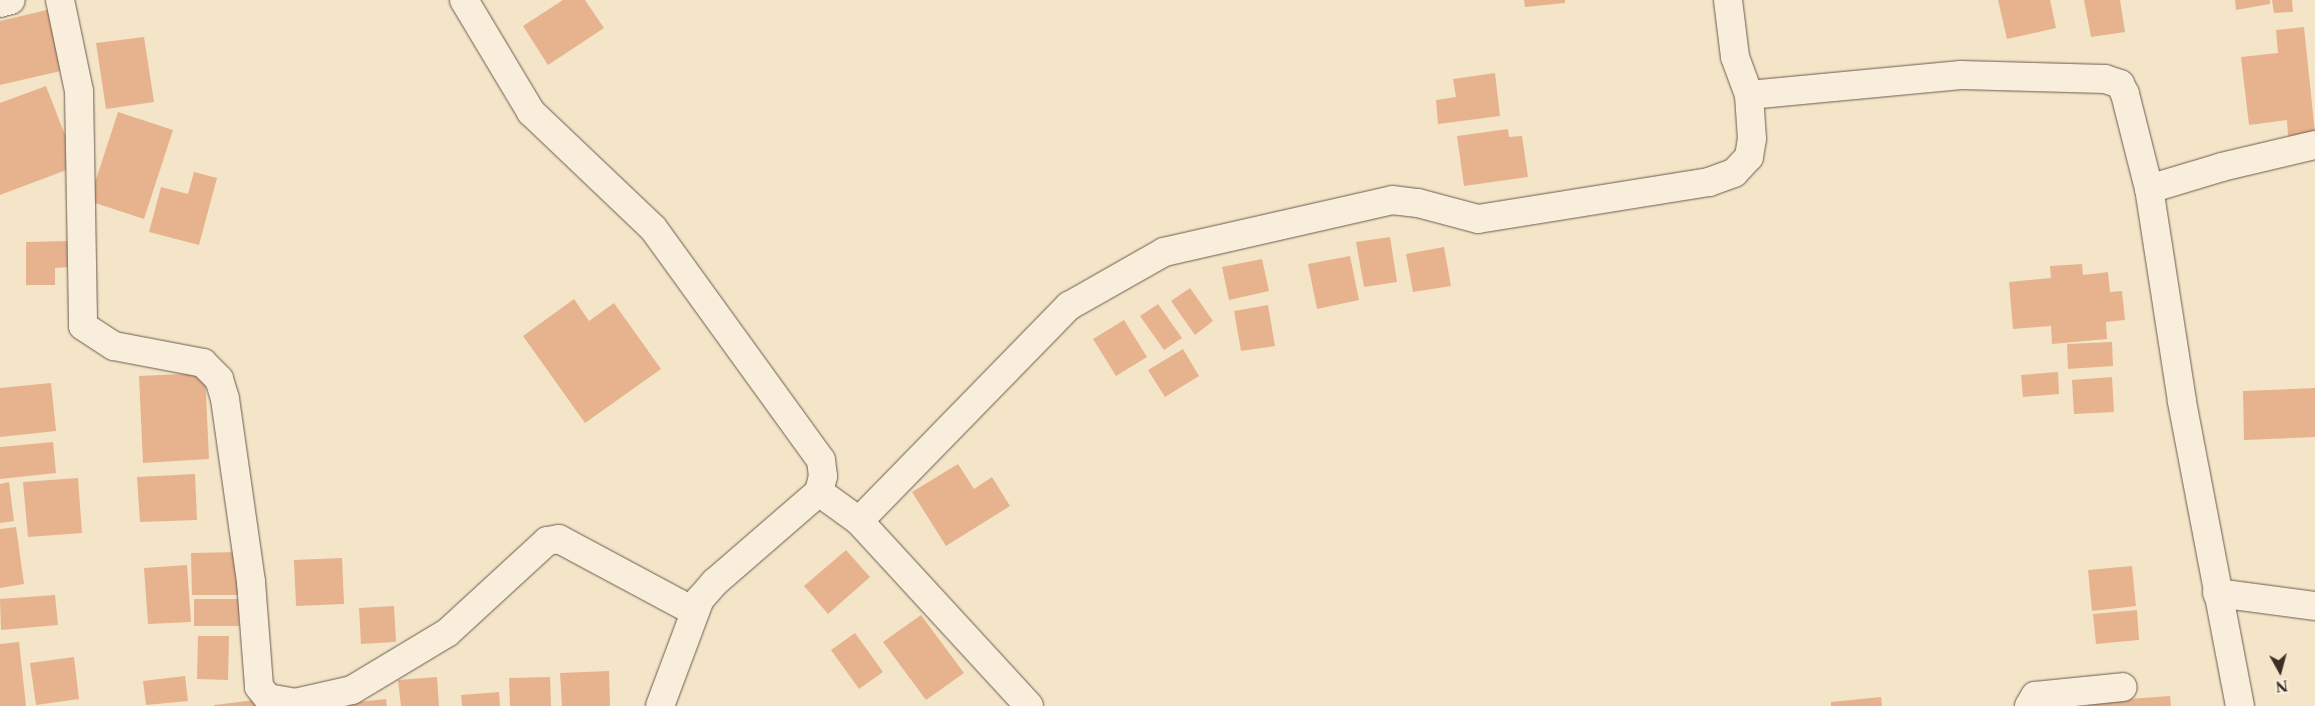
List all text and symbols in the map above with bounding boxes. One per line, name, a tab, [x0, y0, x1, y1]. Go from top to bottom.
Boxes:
north arrow	[2255, 646, 2305, 696]
text: N	[2275, 676, 2289, 696]

